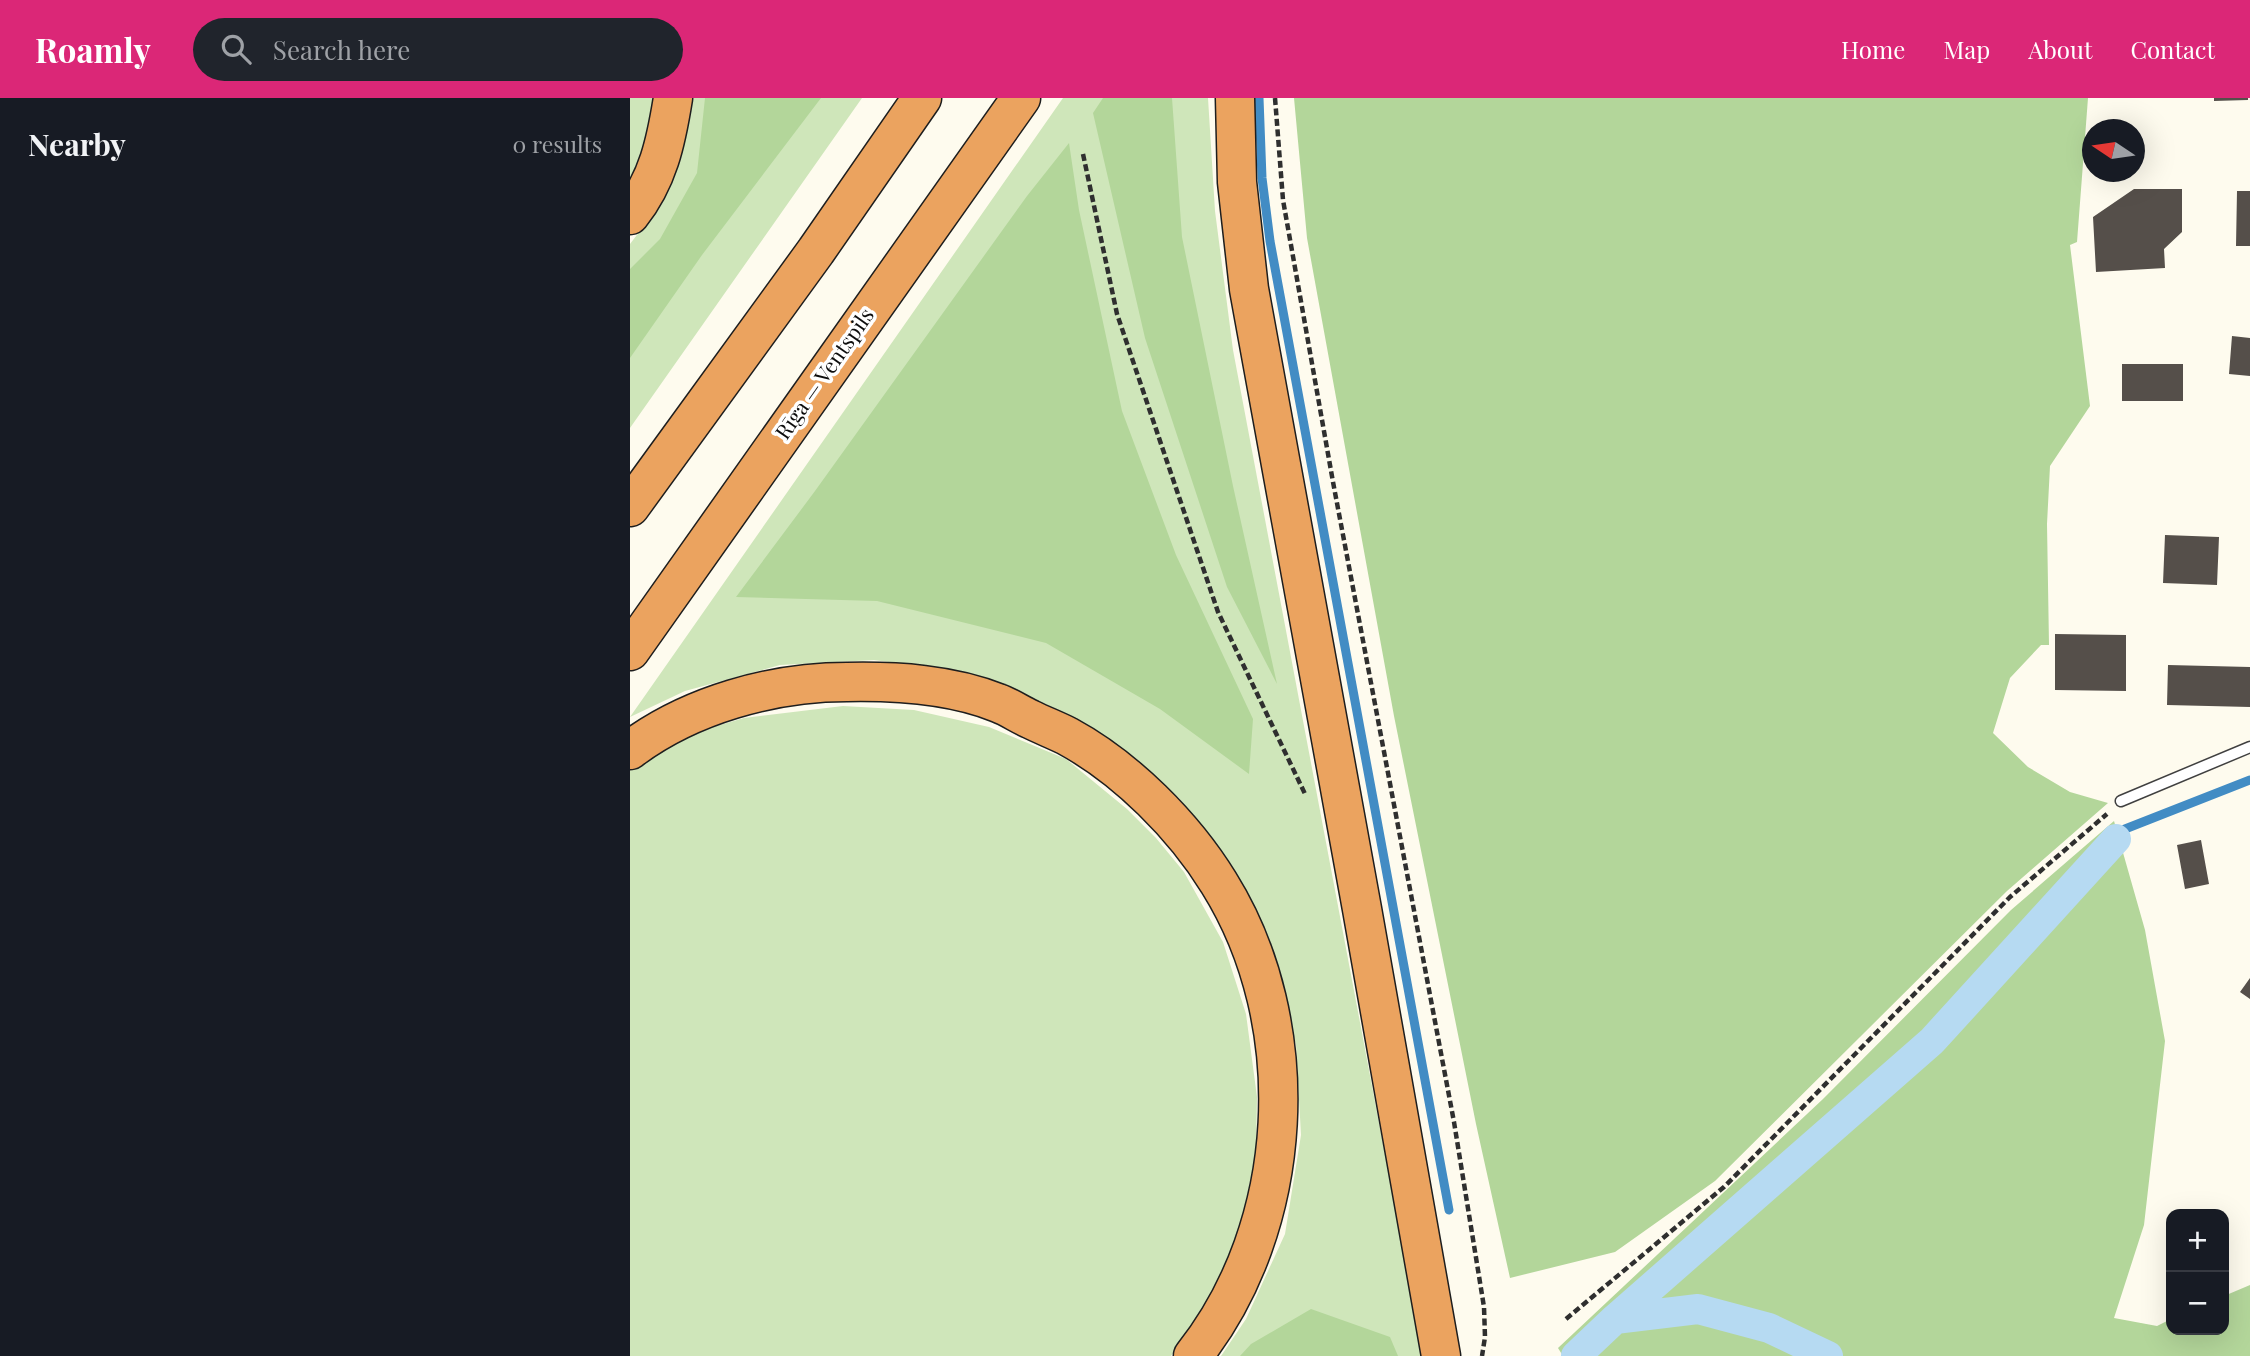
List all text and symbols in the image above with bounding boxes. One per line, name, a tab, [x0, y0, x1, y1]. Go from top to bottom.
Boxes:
search box	[193, 18, 683, 81]
text: Roamly	[35, 27, 151, 71]
icon: search	[217, 30, 255, 68]
text: Search here	[273, 32, 410, 67]
text: Home	[1841, 33, 1905, 65]
text: Map	[1943, 33, 1990, 65]
text: About	[2028, 33, 2092, 65]
text: Contact	[2130, 33, 2215, 65]
north arrow	[2082, 119, 2145, 182]
text: Nearby	[28, 124, 126, 164]
text: 0 results	[512, 128, 602, 159]
street label: Rīga — Ventspils	[768, 302, 879, 444]
map controls	[2166, 1209, 2229, 1335]
button: +	[2166, 1209, 2229, 1272]
button: −	[2166, 1272, 2229, 1335]

